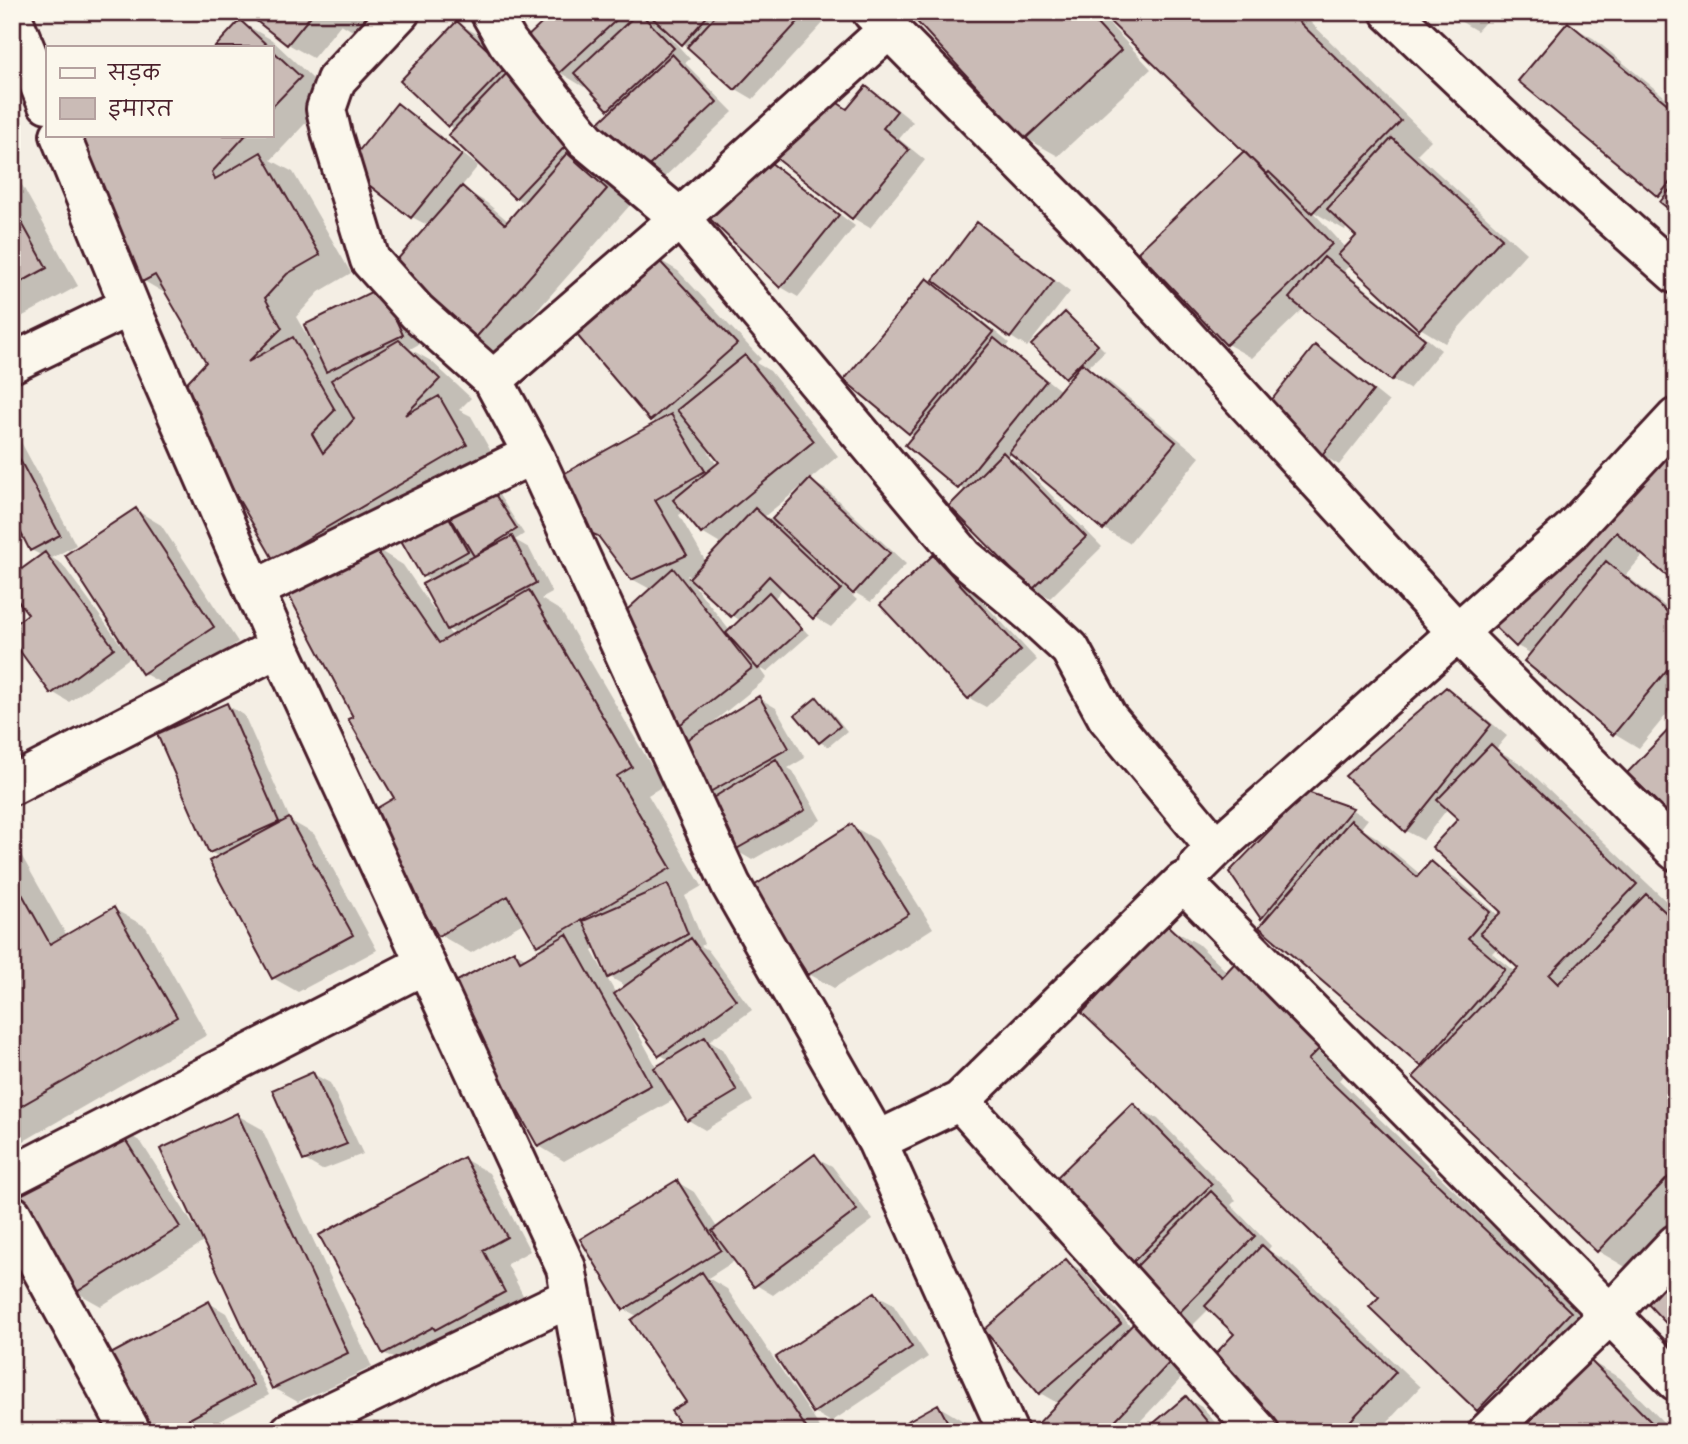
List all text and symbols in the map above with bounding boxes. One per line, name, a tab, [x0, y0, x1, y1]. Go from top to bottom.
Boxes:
legend	[46, 46, 273, 136]
text: सड़क	[107, 60, 161, 87]
text: इमारत	[108, 96, 174, 123]

